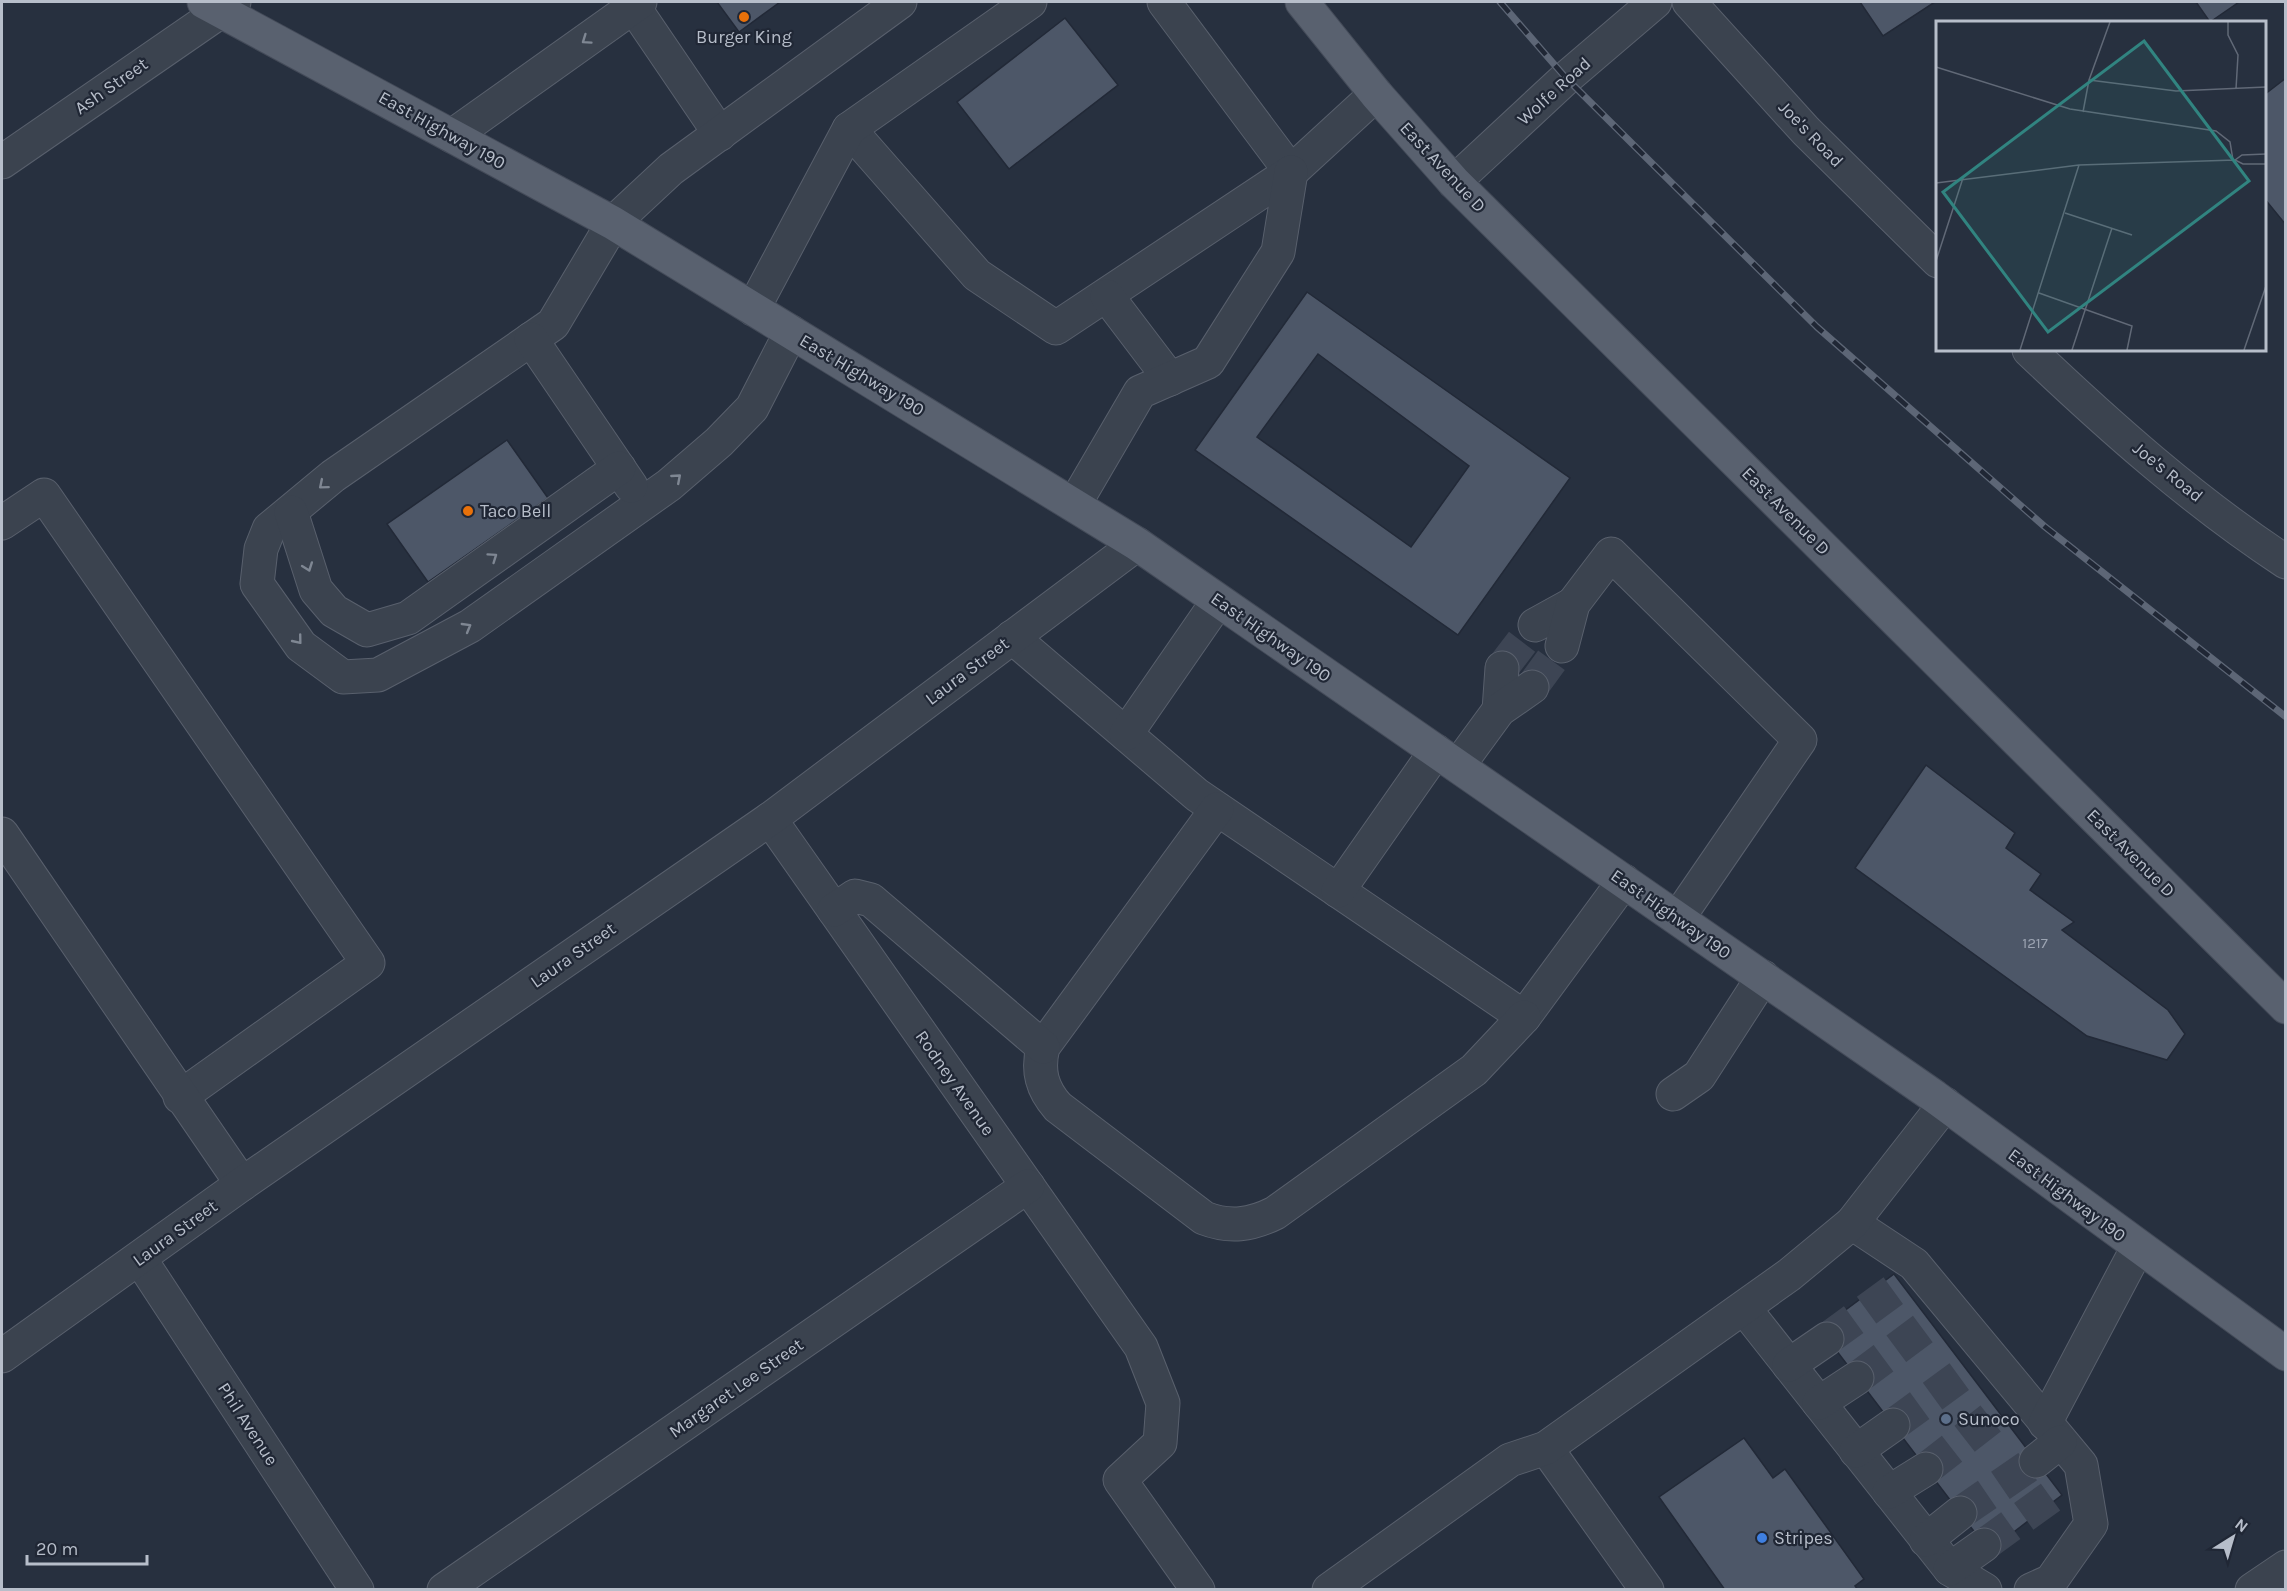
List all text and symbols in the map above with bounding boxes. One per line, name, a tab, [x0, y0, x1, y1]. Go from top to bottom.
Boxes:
marker: Burger King	[737, 10, 751, 24]
inset map	[1936, 21, 2266, 351]
place label: Burger King	[696, 26, 792, 48]
one-way arrow	[581, 33, 592, 44]
street label: Wolfe Road	[1513, 52, 1595, 130]
street label: Ash Street	[70, 53, 152, 119]
street label: East Highway 190	[375, 86, 509, 174]
street label: Joe's Road	[1774, 96, 1848, 172]
street label: East Avenue D	[1395, 117, 1491, 217]
street label: East Highway 190	[796, 329, 928, 421]
street label: Joe's Road	[2128, 437, 2208, 507]
street label: East Avenue D	[1737, 462, 1835, 560]
one-way arrow	[670, 474, 681, 485]
one-way arrow	[319, 478, 330, 489]
place label: Taco Bell	[480, 500, 551, 522]
marker: Taco Bell	[461, 504, 475, 518]
one-way arrow	[487, 553, 498, 564]
one-way arrow	[301, 561, 313, 572]
street label: East Highway 190	[1207, 587, 1335, 687]
one-way arrow	[461, 623, 471, 634]
street label: Laura Street	[921, 632, 1013, 710]
one-way arrow	[290, 633, 301, 644]
street label: East Avenue D	[2082, 804, 2180, 902]
street label: East Highway 190	[1607, 864, 1735, 964]
street label: Laura Street	[526, 917, 620, 992]
house number: 1217	[2022, 934, 2048, 952]
street label: Rodney Avenue	[911, 1026, 999, 1140]
street label: East Highway 190	[2004, 1144, 2130, 1246]
street label: Laura Street	[128, 1195, 222, 1271]
street label: Margaret Lee Street	[665, 1333, 808, 1443]
street label: Phil Avenue	[213, 1378, 283, 1470]
place label: Sunoco	[1958, 1408, 2020, 1430]
marker: Sunoco	[1939, 1412, 1953, 1426]
north arrow	[2203, 1507, 2263, 1567]
text: N	[2231, 1514, 2252, 1536]
place label: Stripes	[1774, 1527, 1833, 1549]
scale bar	[27, 1528, 147, 1566]
marker: Stripes	[1755, 1531, 1769, 1545]
text: 20 m	[36, 1538, 78, 1560]

